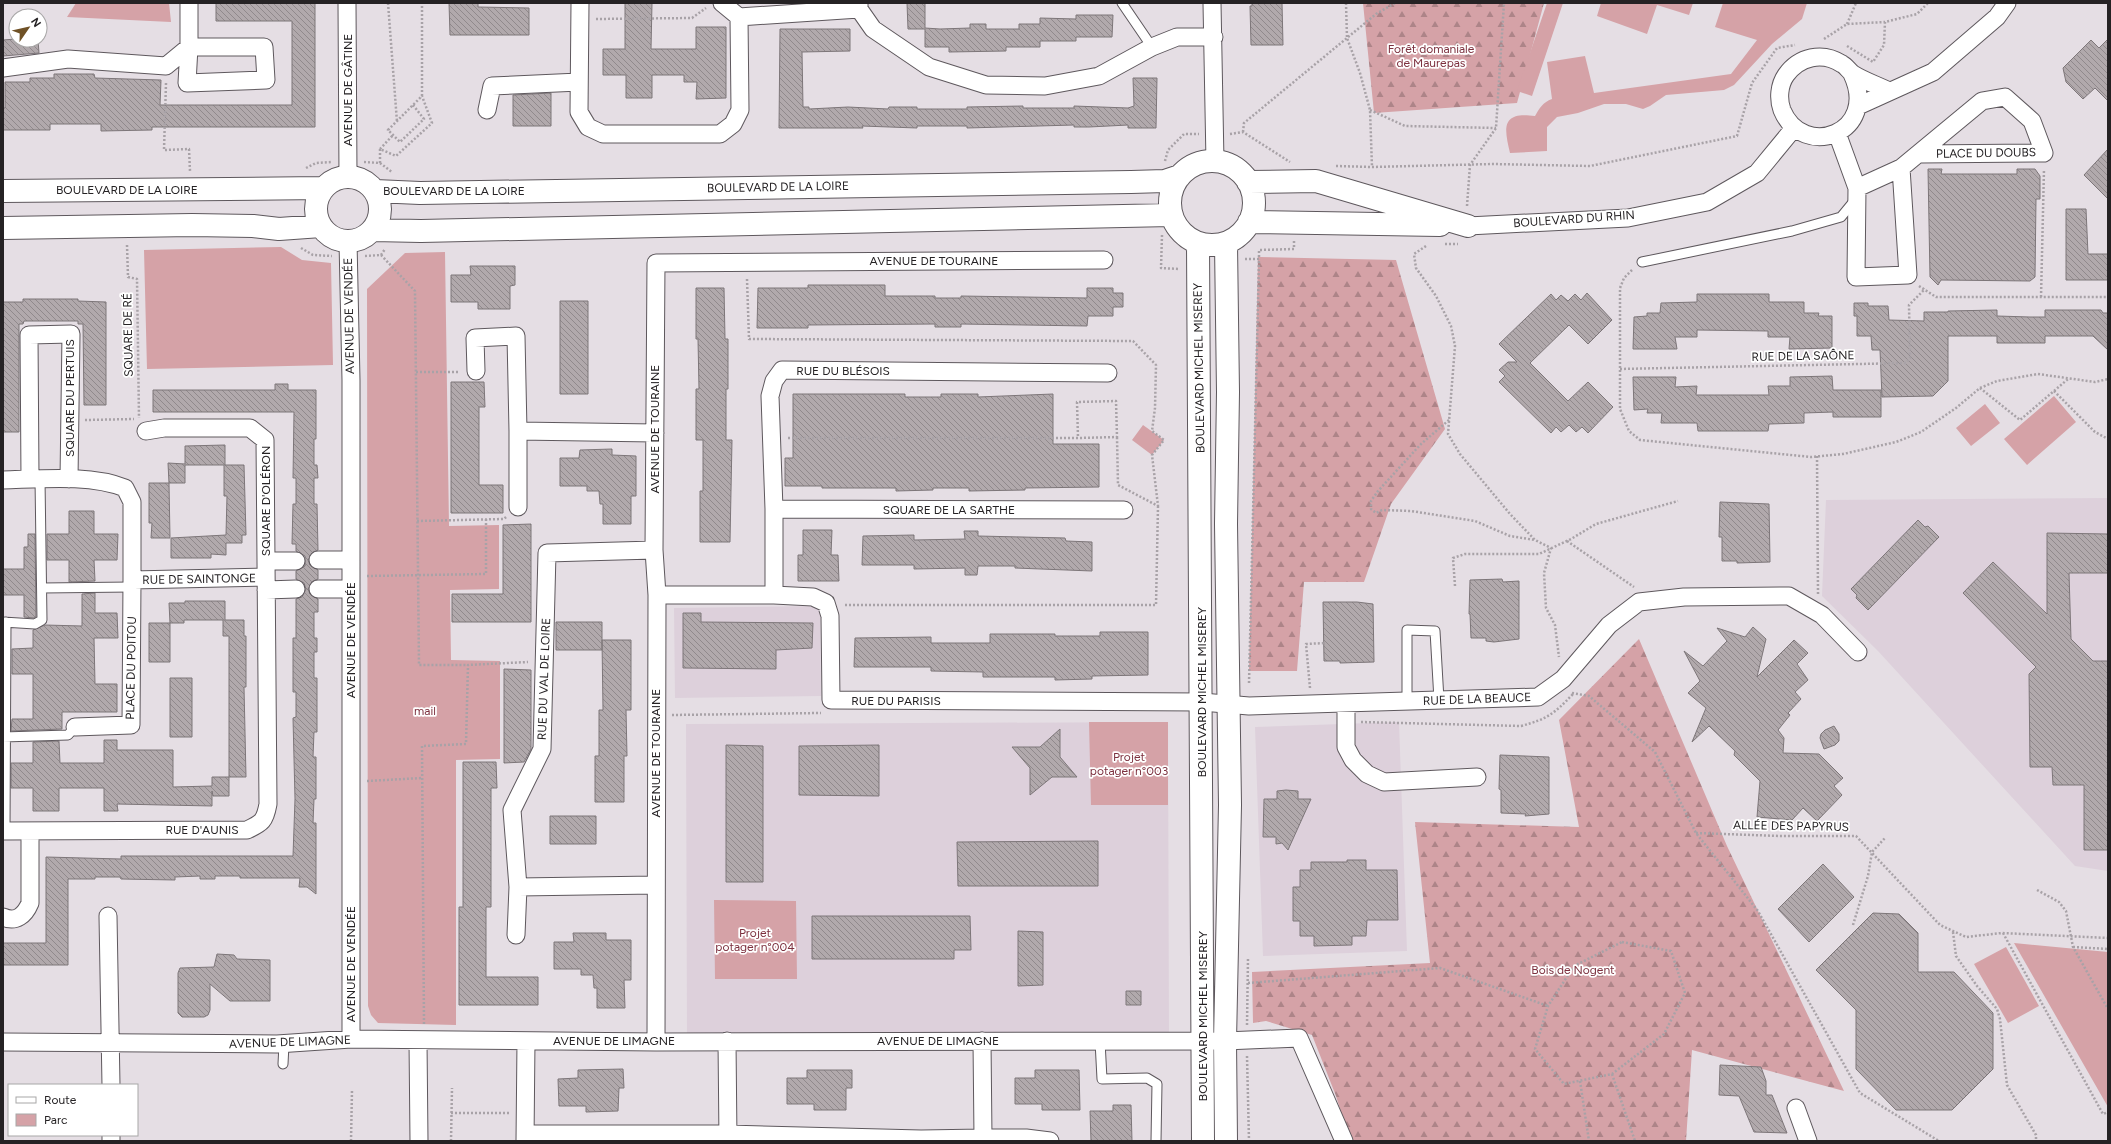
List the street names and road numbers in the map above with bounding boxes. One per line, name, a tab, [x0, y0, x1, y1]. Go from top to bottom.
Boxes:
street label: AVENUE DE GÂTINE	[341, 34, 355, 146]
street label: PLACE DU DOUBS	[1936, 145, 2036, 161]
street label: BOULEVARD DE LA LOIRE	[707, 179, 849, 195]
street label: BOULEVARD DE LA LOIRE	[56, 183, 198, 197]
street label: BOULEVARD DE LA LOIRE	[383, 184, 525, 198]
street label: BOULEVARD DU RHIN	[1513, 208, 1635, 230]
street label: AVENUE DE TOURAINE	[870, 254, 998, 268]
street label: AVENUE DE VENDÉE	[341, 258, 357, 374]
street label: BOULEVARD MICHEL MISEREY	[1191, 282, 1207, 453]
street label: SQUARE DE RÉ	[120, 293, 136, 377]
street label: SQUARE DU PERTUIS	[63, 339, 77, 457]
street label: RUE DE LA SAÔNE	[1751, 348, 1855, 364]
street label: RUE DU BLÉSOIS	[796, 364, 890, 378]
street label: AVENUE DE TOURAINE	[648, 365, 662, 493]
street label: SQUARE D'OLÉRON	[259, 446, 273, 556]
street label: SQUARE DE LA SARTHE	[883, 503, 1015, 517]
street label: RUE DE SAINTONGE	[142, 571, 256, 587]
street label: AVENUE DE VENDÉE	[344, 582, 358, 698]
street label: BOULEVARD MICHEL MISEREY	[1195, 606, 1209, 777]
street label: PLACE DU POITOU	[123, 616, 139, 720]
street label: RUE DU VAL DE LOIRE	[535, 618, 553, 740]
street label: AVENUE DE TOURAINE	[649, 689, 663, 817]
street label: RUE DE LA BEAUCE	[1423, 690, 1531, 708]
street label: RUE DU PARISIS	[851, 694, 941, 708]
street label: ALLÉE DES PAPYRUS	[1733, 818, 1849, 834]
street label: RUE D'AUNIS	[165, 823, 239, 837]
street label: AVENUE DE VENDÉE	[344, 906, 358, 1022]
street label: BOULEVARD MICHEL MISEREY	[1196, 930, 1210, 1101]
street label: AVENUE DE LIMAGNE	[229, 1033, 351, 1051]
street label: AVENUE DE LIMAGNE	[553, 1034, 675, 1048]
street label: AVENUE DE LIMAGNE	[877, 1034, 999, 1048]

